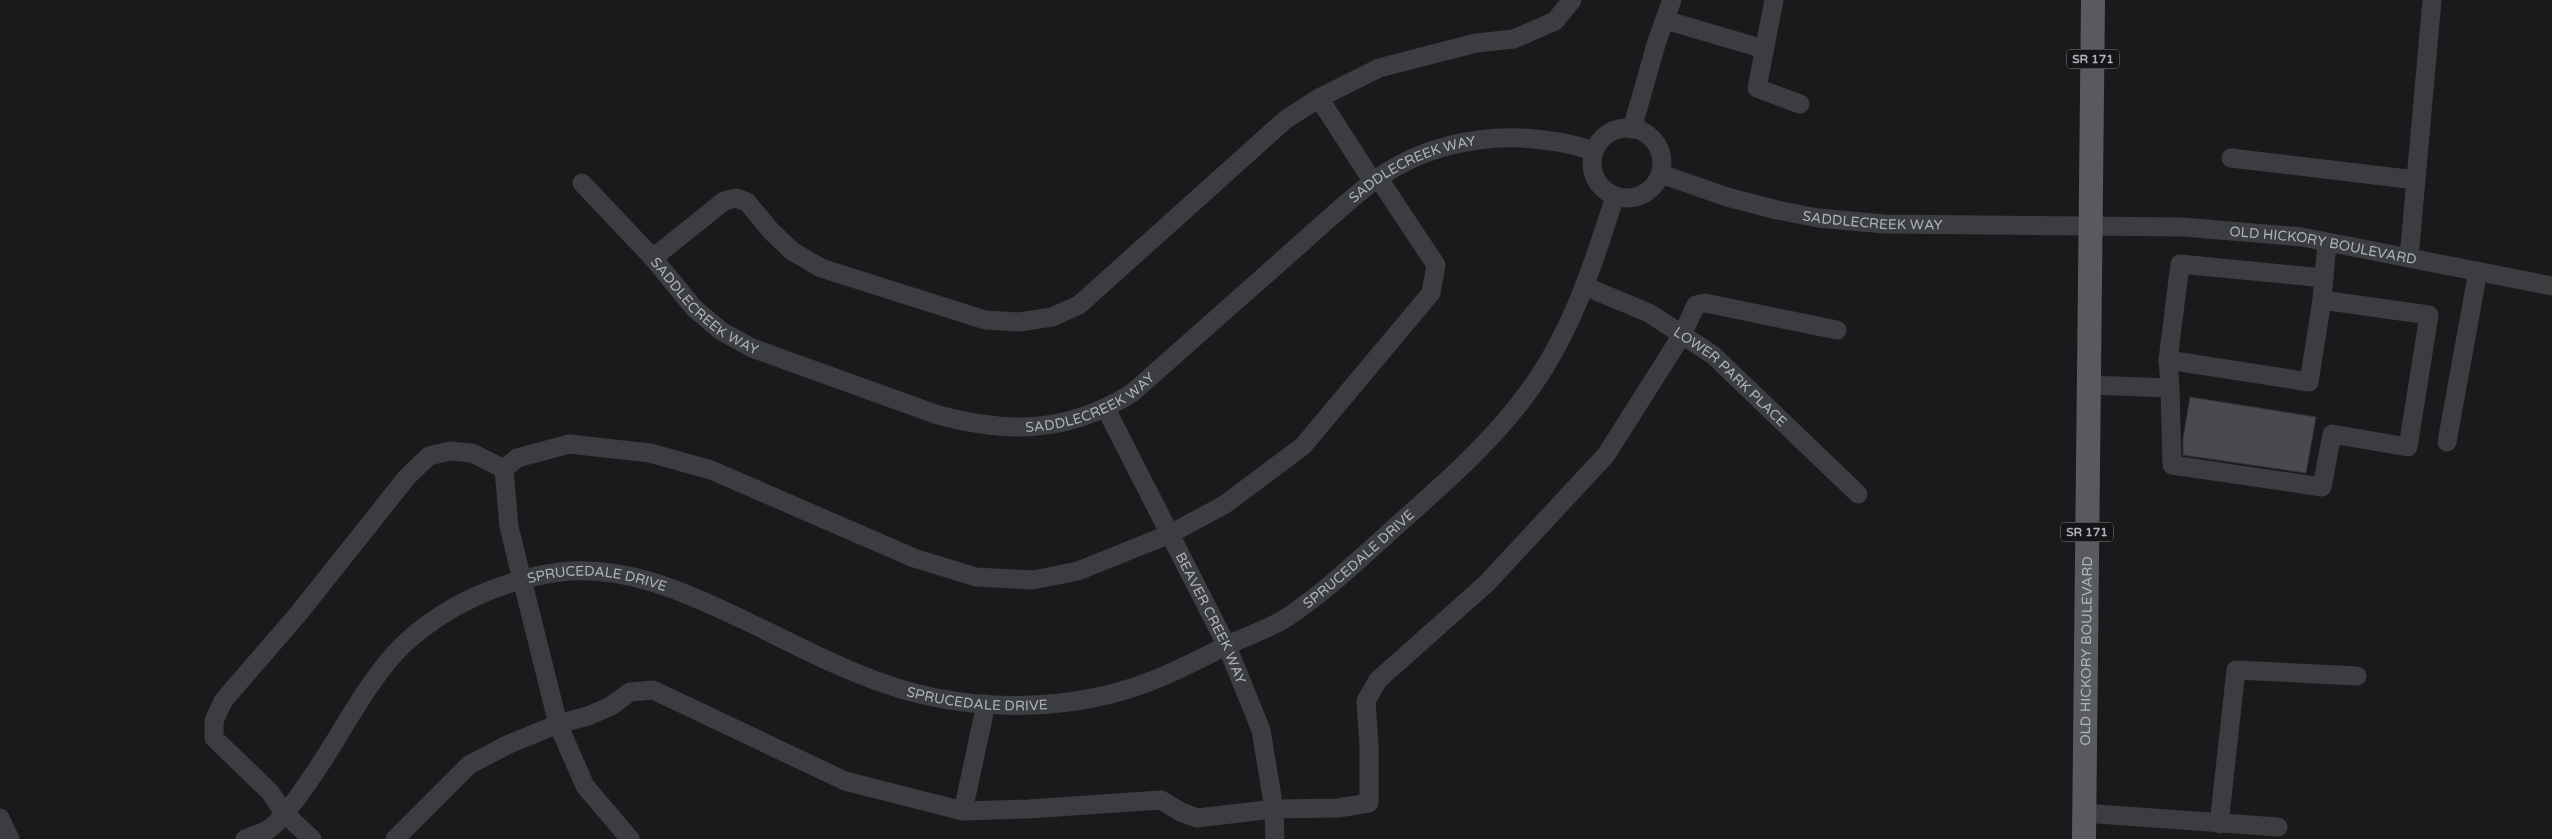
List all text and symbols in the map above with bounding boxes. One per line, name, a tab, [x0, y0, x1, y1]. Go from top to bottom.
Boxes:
road number: SR 171	[2067, 50, 2119, 68]
street label: SADDLECREEK WAY	[1345, 132, 1477, 206]
street label: SADDLECREEK WAY	[1801, 207, 1943, 233]
street label: OLD HICKORY BOULEVARD	[2229, 222, 2418, 268]
street label: SADDLECREEK WAY	[647, 254, 761, 358]
street label: LOWER PARK PLACE	[1671, 323, 1791, 430]
street label: SADDLECREEK WAY	[1025, 369, 1158, 435]
street label: SPRUCEDALE DRIVE	[1299, 506, 1418, 612]
road number: SR 171	[2061, 522, 2113, 542]
street label: BEAVER CREEK WAY	[1172, 549, 1250, 686]
street label: OLD HICKORY BOULEVARD	[2077, 556, 2096, 746]
street label: SPRUCEDALE DRIVE	[525, 562, 669, 595]
street label: SPRUCEDALE DRIVE	[905, 683, 1048, 714]

